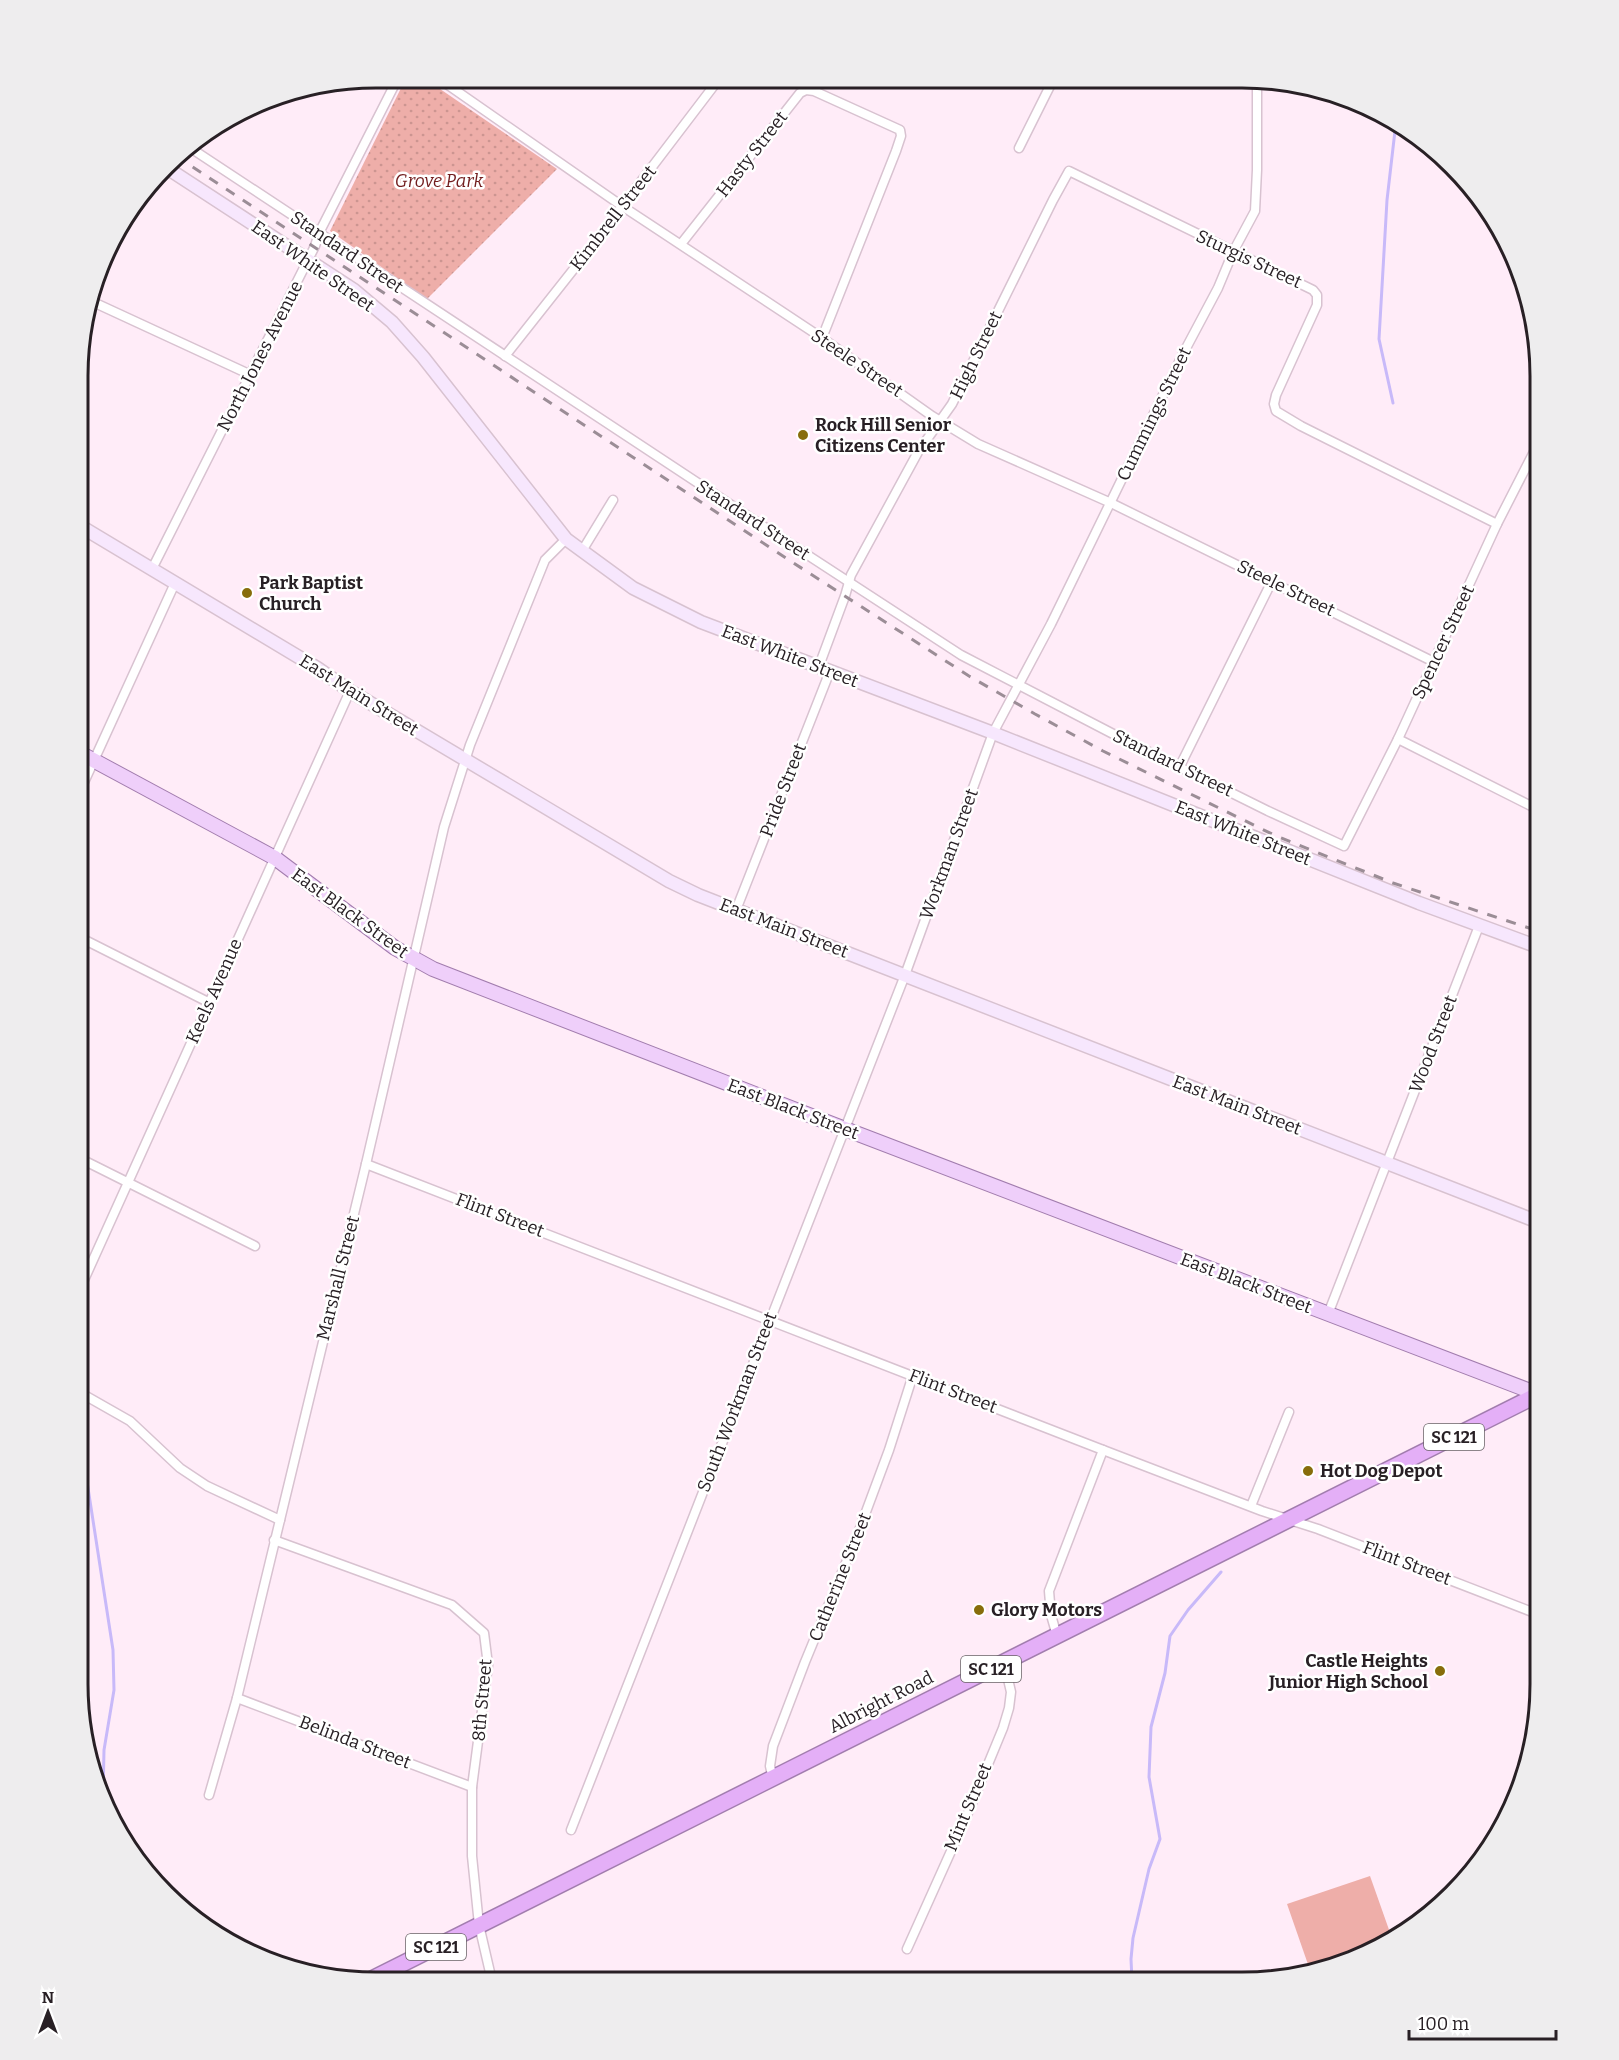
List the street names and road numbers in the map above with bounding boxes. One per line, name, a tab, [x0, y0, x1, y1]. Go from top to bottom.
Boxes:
street label: Hasty Street	[712, 106, 793, 201]
street label: Kimbrell Street	[565, 161, 661, 275]
street label: Standard Street	[287, 206, 408, 298]
street label: East White Street	[247, 215, 379, 317]
street label: Sturgis Street	[1193, 225, 1306, 293]
street label: North Jones Avenue	[212, 277, 308, 435]
street label: High Street	[945, 307, 1007, 403]
street label: Steele Street	[807, 324, 907, 402]
street label: Cummings Street	[1112, 343, 1196, 485]
street label: Standard Street	[692, 475, 814, 565]
street label: Steele Street	[1234, 555, 1339, 621]
street label: Spencer Street	[1407, 581, 1479, 703]
street label: East White Street	[718, 620, 862, 692]
street label: East Main Street	[295, 650, 423, 741]
street label: Standard Street	[1109, 724, 1237, 802]
street label: Pride Street	[755, 740, 811, 840]
street label: Workman Street	[915, 785, 983, 923]
street label: East White Street	[1172, 796, 1315, 870]
street label: East Black Street	[287, 863, 413, 963]
street label: East Main Street	[716, 893, 852, 963]
street label: Keels Avenue	[181, 935, 247, 1047]
street label: Wood Street	[1404, 992, 1462, 1096]
street label: East Main Street	[1169, 1070, 1305, 1140]
street label: East Black Street	[724, 1074, 862, 1144]
street label: Flint Street	[453, 1188, 548, 1242]
street label: Marshall Street	[312, 1213, 364, 1343]
street label: East Black Street	[1177, 1248, 1315, 1318]
street label: South Workman Street	[693, 1308, 782, 1495]
street label: Flint Street	[906, 1364, 1001, 1418]
road number: SC 121	[1424, 1424, 1484, 1450]
street label: Catherine Street	[804, 1509, 876, 1645]
street label: Flint Street	[1360, 1536, 1455, 1590]
road number: SC 121	[961, 1656, 1021, 1682]
street label: 8th Street	[467, 1657, 497, 1742]
street label: Albright Road	[825, 1666, 937, 1738]
street label: Belinda Street	[296, 1711, 414, 1774]
street label: Mint Street	[940, 1759, 997, 1854]
road number: SC 121	[406, 1934, 466, 1960]

